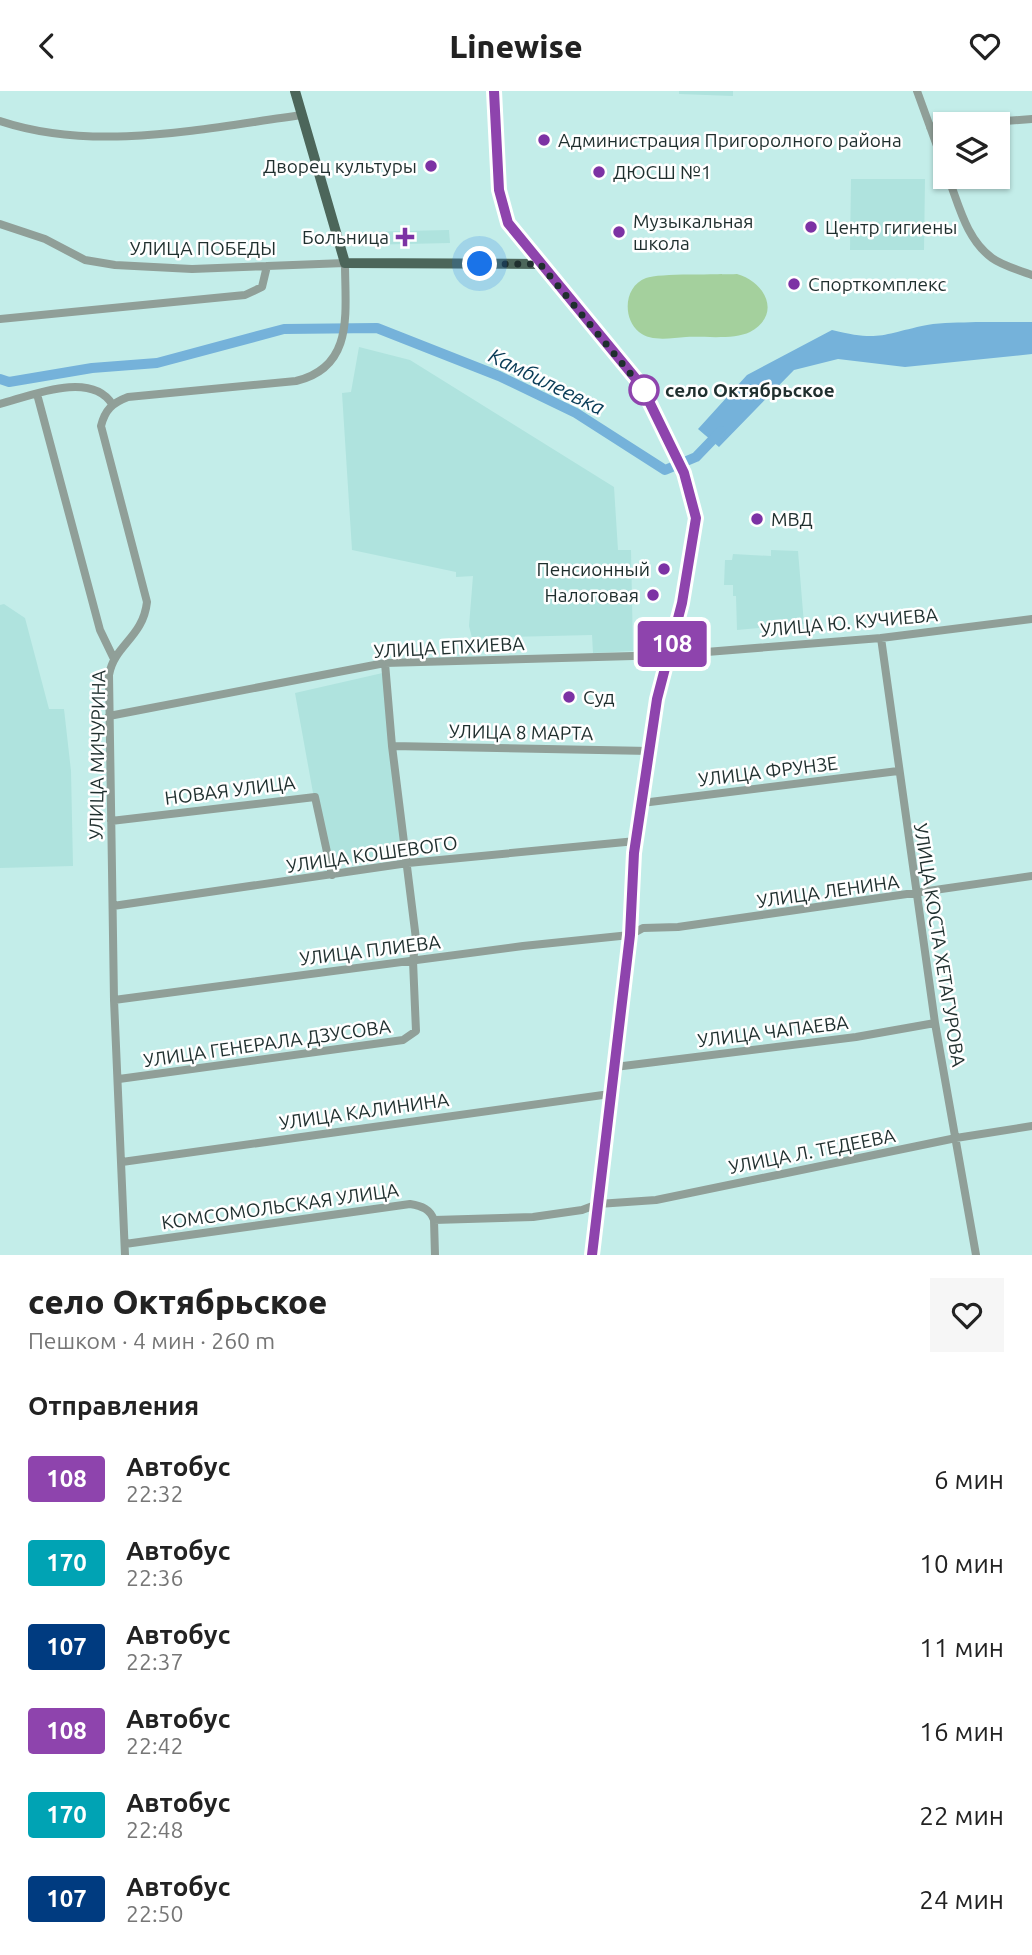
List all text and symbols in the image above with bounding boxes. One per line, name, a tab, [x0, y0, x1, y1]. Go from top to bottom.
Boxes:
icon: back	[28, 27, 66, 65]
icon: heart	[966, 27, 1004, 65]
text: Linewise	[449, 28, 583, 64]
map controls	[933, 112, 1010, 189]
button: layers	[933, 112, 1010, 189]
place label: Администрация Пригоролного района	[558, 129, 902, 151]
marker: Администрация Пригоролного района	[536, 132, 552, 148]
place label: Дворец культуры	[263, 155, 417, 177]
marker: Дворец культуры	[423, 158, 439, 174]
place label: ДЮСШ №1	[613, 161, 712, 183]
marker: ДЮСШ №1	[591, 164, 607, 180]
place label: Музыкальная школа	[633, 210, 753, 254]
place label: Центр гигиены	[825, 216, 957, 238]
marker: Центр гигиены	[803, 219, 819, 235]
marker: Музыкальная школа	[611, 224, 627, 240]
place label: Больница	[302, 226, 389, 248]
marker: Больница	[395, 227, 415, 247]
street label: УЛИЦА ПОБЕДЫ	[130, 237, 276, 259]
your location	[462, 246, 497, 281]
place label: Спорткомплекс	[808, 273, 947, 295]
marker: Спорткомплекс	[786, 276, 802, 292]
water label: Камбилеевка	[485, 343, 609, 419]
marker: село Октябрьское	[629, 375, 659, 405]
place label: село Октябрьское	[665, 379, 835, 401]
place label: МВД	[771, 508, 813, 530]
marker: МВД	[749, 511, 765, 527]
place label: Пенсионный	[537, 558, 650, 580]
marker: Пенсионный	[656, 561, 672, 577]
place label: Налоговая	[545, 584, 639, 606]
marker: Налоговая	[645, 587, 661, 603]
street label: УЛИЦА Ю. КУЧИЕВА	[759, 603, 939, 641]
line badge: 108	[632, 621, 712, 667]
text: 108	[652, 630, 692, 657]
street label: УЛИЦА ЕПХИЕВА	[373, 632, 526, 662]
street label: УЛИЦА МИЧУРИНА	[85, 669, 109, 840]
place label: Суд	[583, 686, 615, 708]
marker: Суд	[561, 689, 577, 705]
street label: УЛИЦА 8 МАРТА	[449, 720, 594, 744]
street label: УЛИЦА ФРУНЗЕ	[697, 752, 839, 790]
street label: НОВАЯ УЛИЦА	[163, 771, 297, 809]
street label: УЛИЦА КОСТА ХЕТАГУРОВА	[910, 822, 970, 1069]
street label: УЛИЦА КОШЕВОГО	[285, 831, 459, 877]
street label: УЛИЦА ЛЕНИНА	[756, 870, 901, 912]
street label: УЛИЦА ПЛИЕВА	[298, 930, 442, 970]
street label: УЛИЦА ЧАПАЕВА	[696, 1011, 850, 1051]
street label: УЛИЦА ГЕНЕРАЛА ДЗУСОВА	[142, 1015, 393, 1071]
street label: УЛИЦА КАЛИНИНА	[278, 1088, 451, 1134]
street label: УЛИЦА Л. ТЕДЕЕВА	[727, 1124, 898, 1178]
street label: КОМСОМОЛЬСКАЯ УЛИЦА	[160, 1178, 401, 1234]
button: heart	[930, 1278, 1004, 1352]
text: село Октябрьское	[28, 1283, 327, 1320]
text: Пешком · 4 мин · 260 m	[28, 1328, 275, 1353]
text: Отправления	[28, 1391, 199, 1420]
text: Автобус	[126, 1452, 230, 1481]
text: 108	[46, 1465, 87, 1492]
text: 6 мин	[934, 1465, 1004, 1494]
text: 22:32	[126, 1481, 184, 1506]
text: Автобус	[126, 1536, 230, 1565]
text: 170	[46, 1549, 87, 1576]
text: 10 мин	[919, 1549, 1004, 1578]
text: 22:36	[126, 1565, 184, 1590]
text: Автобус	[126, 1620, 230, 1649]
text: 107	[46, 1633, 87, 1660]
text: 11 мин	[919, 1633, 1004, 1662]
text: 22:37	[126, 1649, 184, 1674]
text: Автобус	[126, 1704, 230, 1733]
text: 108	[46, 1717, 87, 1744]
text: 16 мин	[919, 1717, 1004, 1746]
text: 22:42	[126, 1733, 184, 1758]
text: Автобус	[126, 1788, 230, 1817]
text: 170	[46, 1801, 87, 1828]
text: 22 мин	[919, 1801, 1004, 1830]
text: 22:48	[126, 1817, 184, 1842]
text: Автобус	[126, 1872, 230, 1901]
text: 107	[46, 1885, 87, 1912]
text: 24 мин	[919, 1885, 1004, 1914]
text: 22:50	[126, 1901, 184, 1926]

